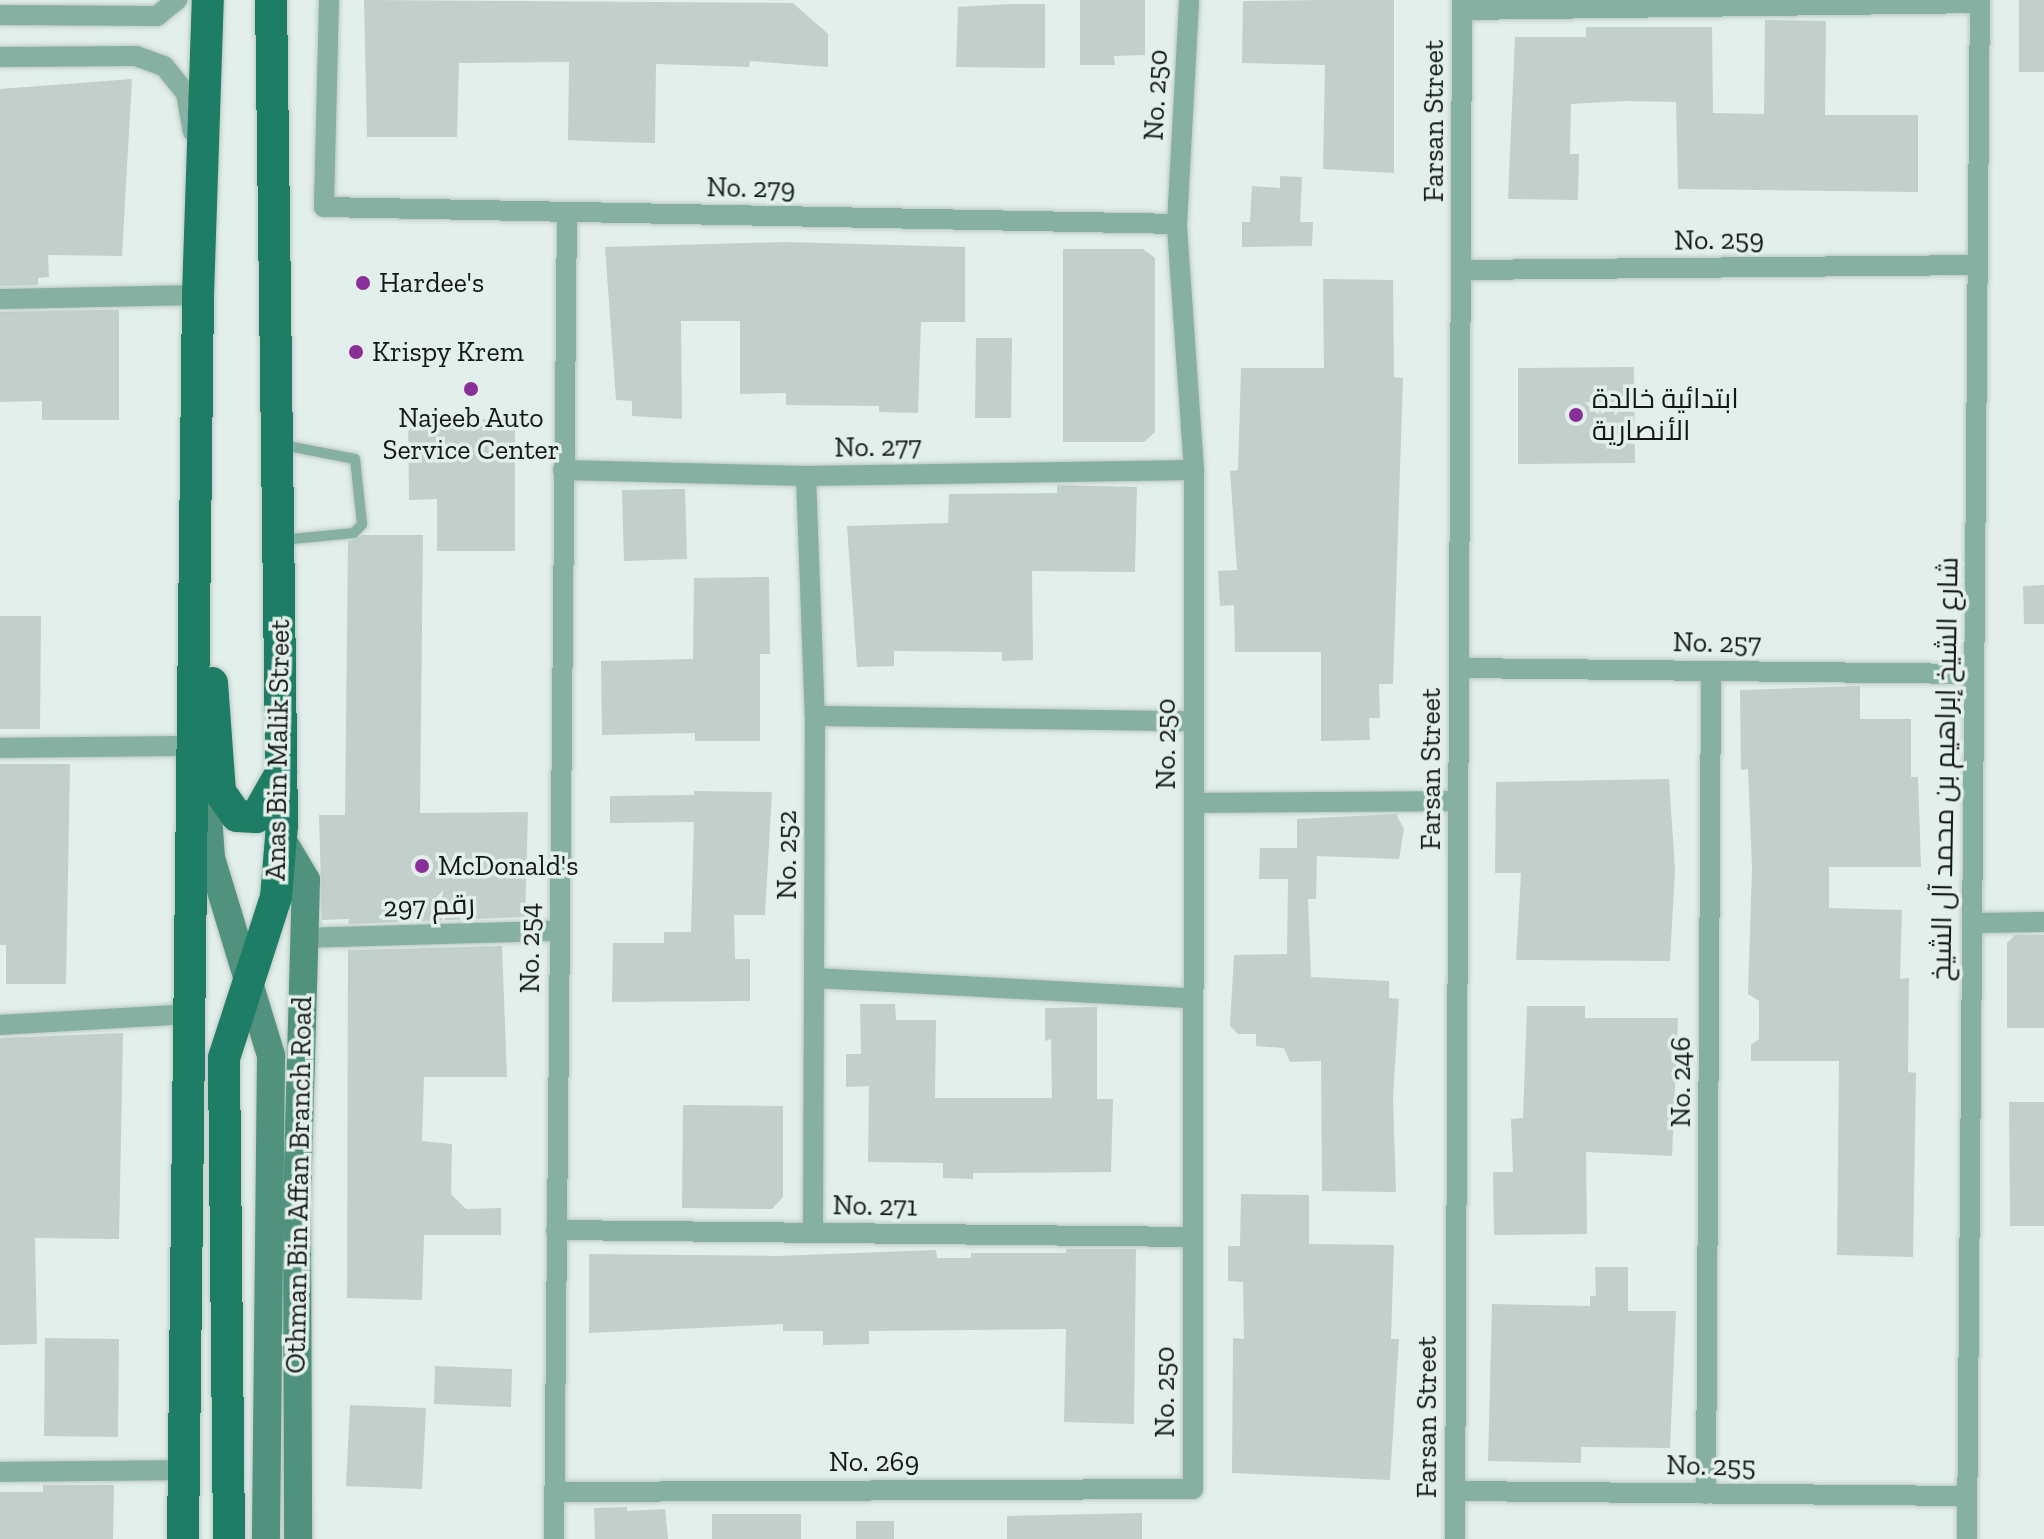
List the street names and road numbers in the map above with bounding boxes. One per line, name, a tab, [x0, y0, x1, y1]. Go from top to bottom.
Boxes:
street label: Farsan Street	[1417, 40, 1451, 202]
street label: No. 250	[1137, 49, 1175, 141]
street label: No. 279	[706, 170, 796, 206]
street label: No. 259	[1674, 222, 1764, 258]
street label: No. 277	[834, 429, 922, 465]
street label: شارع الشيخ إبراهيم بن محمد آل الشيخ	[1924, 556, 1966, 982]
street label: Anas Bin Malik Street	[259, 619, 297, 881]
street label: No. 257	[1673, 625, 1761, 661]
street label: Farsan Street	[1414, 688, 1448, 850]
street label: No. 250	[1149, 698, 1183, 790]
street label: No. 252	[770, 810, 804, 900]
street label: رقم 297	[383, 888, 475, 924]
street label: No. 254	[513, 903, 547, 993]
street label: Othman Bin Affan Branch Road	[279, 996, 319, 1374]
street label: No. 246	[1664, 1037, 1698, 1127]
street label: No. 271	[832, 1188, 918, 1224]
street label: Farsan Street	[1410, 1336, 1444, 1498]
street label: No. 250	[1148, 1346, 1182, 1438]
street label: No. 269	[829, 1445, 919, 1479]
street label: No. 255	[1666, 1448, 1756, 1484]

